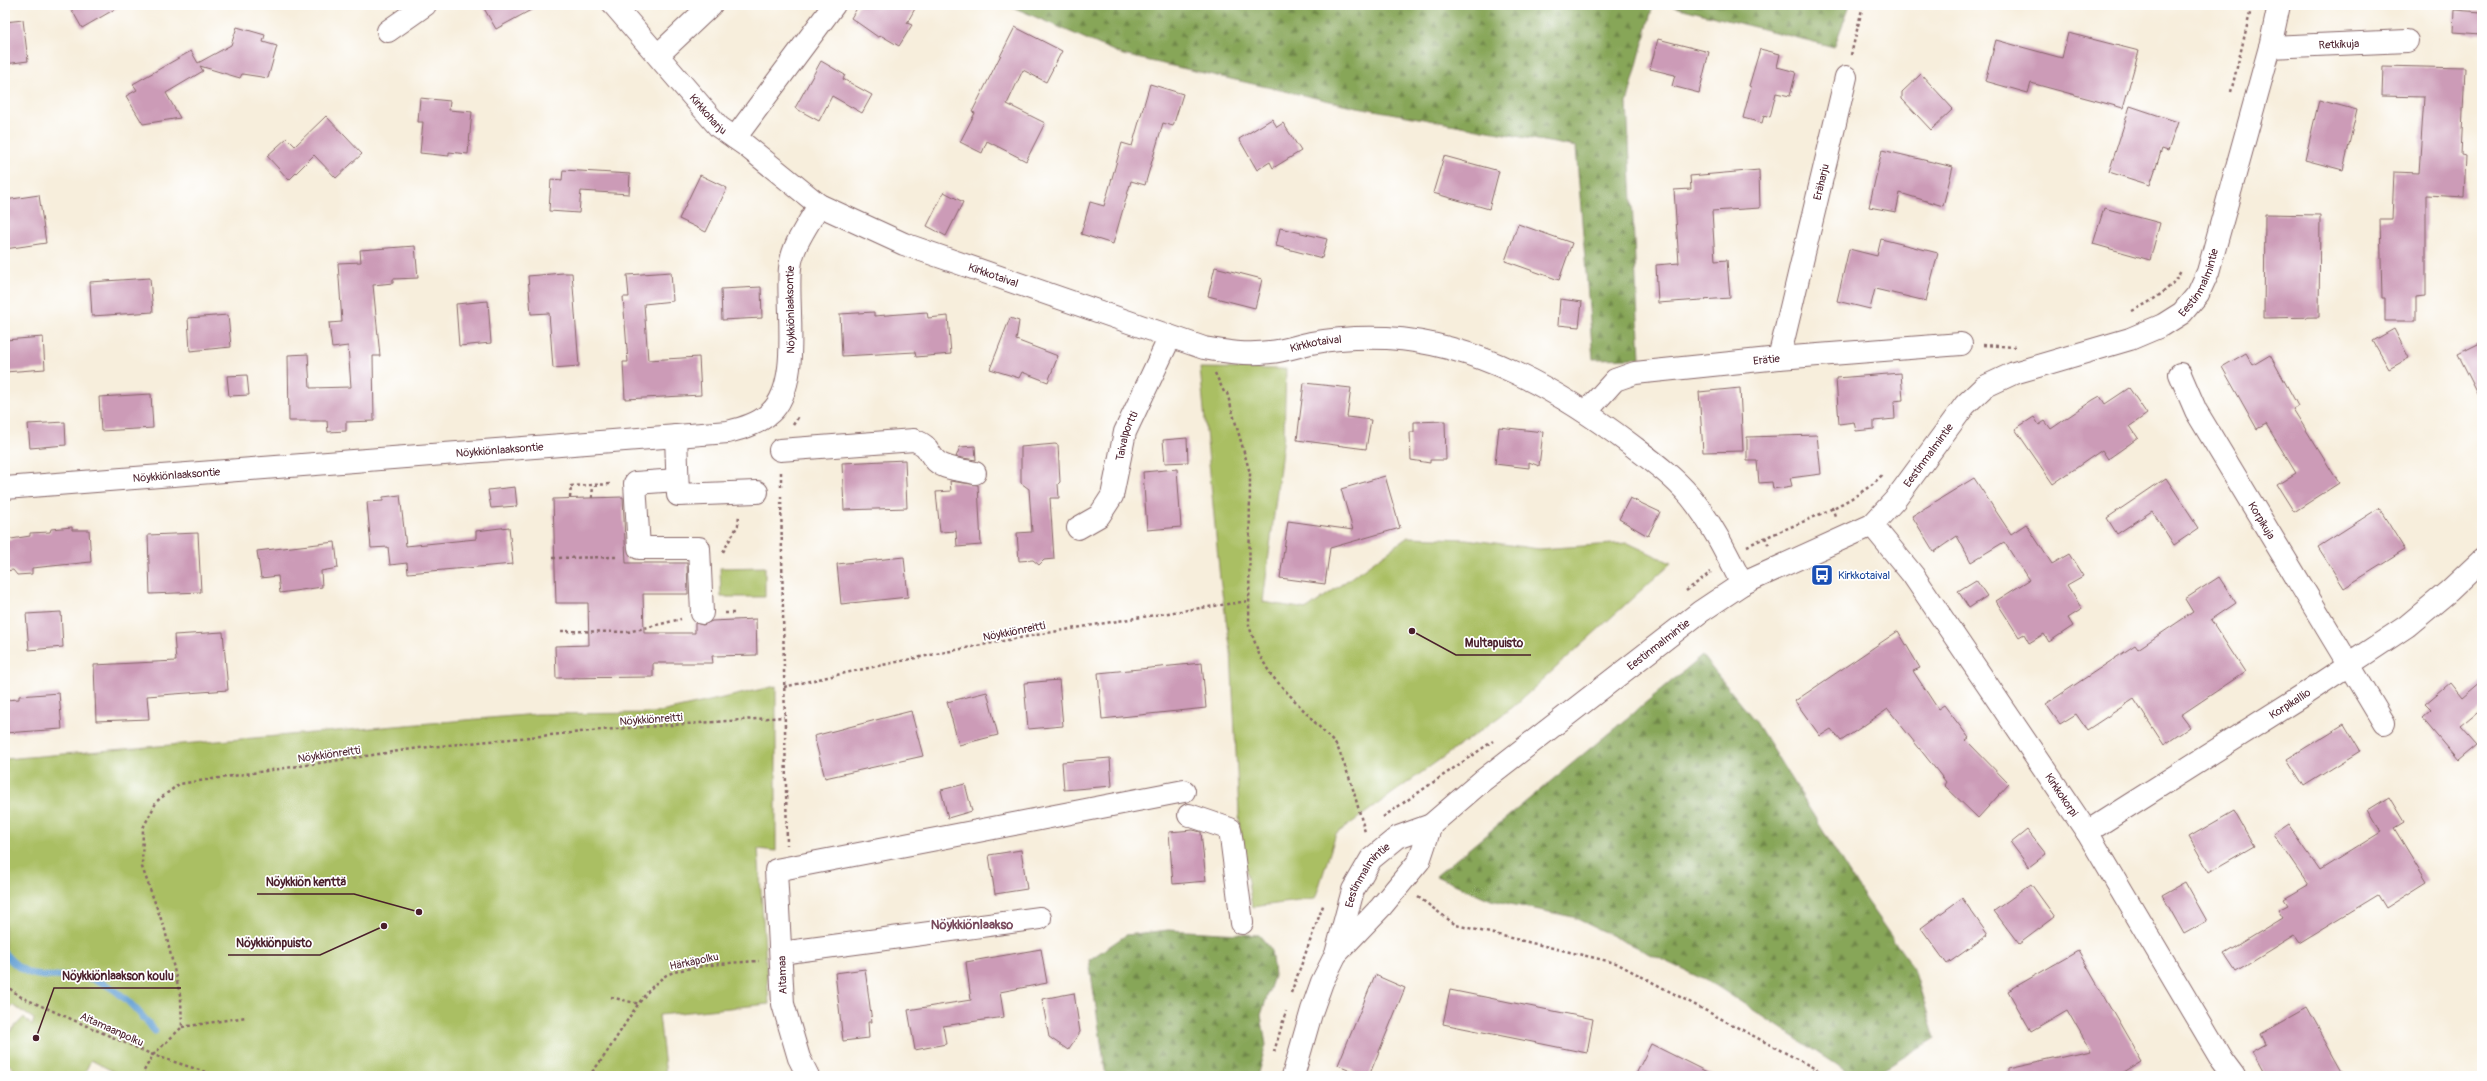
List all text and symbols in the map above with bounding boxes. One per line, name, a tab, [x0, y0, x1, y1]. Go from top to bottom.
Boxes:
street label: Retkikuja	[2318, 37, 2360, 52]
street label: Kirkkoharju	[686, 91, 729, 137]
street label: Eräharju	[1811, 163, 1832, 202]
street label: Eestinmalmintie	[2176, 246, 2221, 319]
street label: Kirkkotaival	[966, 261, 1020, 290]
street label: Nöykkiönlaaksontie	[783, 265, 798, 354]
street label: Kirkkotaival	[1289, 333, 1342, 355]
street label: Erätie	[1752, 352, 1781, 368]
street label: Taivalportti	[1113, 409, 1141, 462]
street label: Eestinmalmintie	[1901, 421, 1957, 490]
street label: Nöykkiönlaaksontie	[455, 440, 544, 460]
street label: Nöykkiönlaaksontie	[132, 465, 221, 485]
street label: Korpikuja	[2245, 500, 2278, 542]
bus stop icon: Kirkkotaival	[1809, 562, 1835, 588]
place label: Kirkkotaival	[1838, 569, 1890, 582]
street label: Eestinmalmintie	[1625, 616, 1693, 673]
street label: Nöykkiönreitti	[982, 619, 1047, 644]
callout: Multapuisto	[1456, 631, 1531, 655]
text: Multapuisto	[1465, 636, 1524, 651]
street label: Korpikallio	[2267, 686, 2313, 722]
street label: Nöykkiönreitti	[619, 711, 683, 728]
street label: Nöykkiönreitti	[297, 744, 361, 765]
street label: Kirkkokorpi	[2042, 771, 2081, 819]
street label: Eestinmalmintie	[1343, 840, 1393, 909]
callout: Nöykkiön kenttä	[257, 870, 354, 894]
text: Nöykkiön kenttä	[266, 875, 347, 890]
district label: Nöykkiönlaakso	[931, 917, 1013, 933]
callout: Nöykkiönpuisto	[228, 931, 320, 955]
text: Nöykkiönpuisto	[236, 936, 312, 951]
street label: Härkäpolku	[668, 950, 720, 973]
street label: Aitamaa	[775, 955, 790, 995]
callout: Nöykkiönlaakson koulu	[54, 964, 181, 988]
text: Nöykkiönlaakson koulu	[62, 969, 174, 984]
street label: Aitamaanpolku	[78, 1010, 146, 1049]

